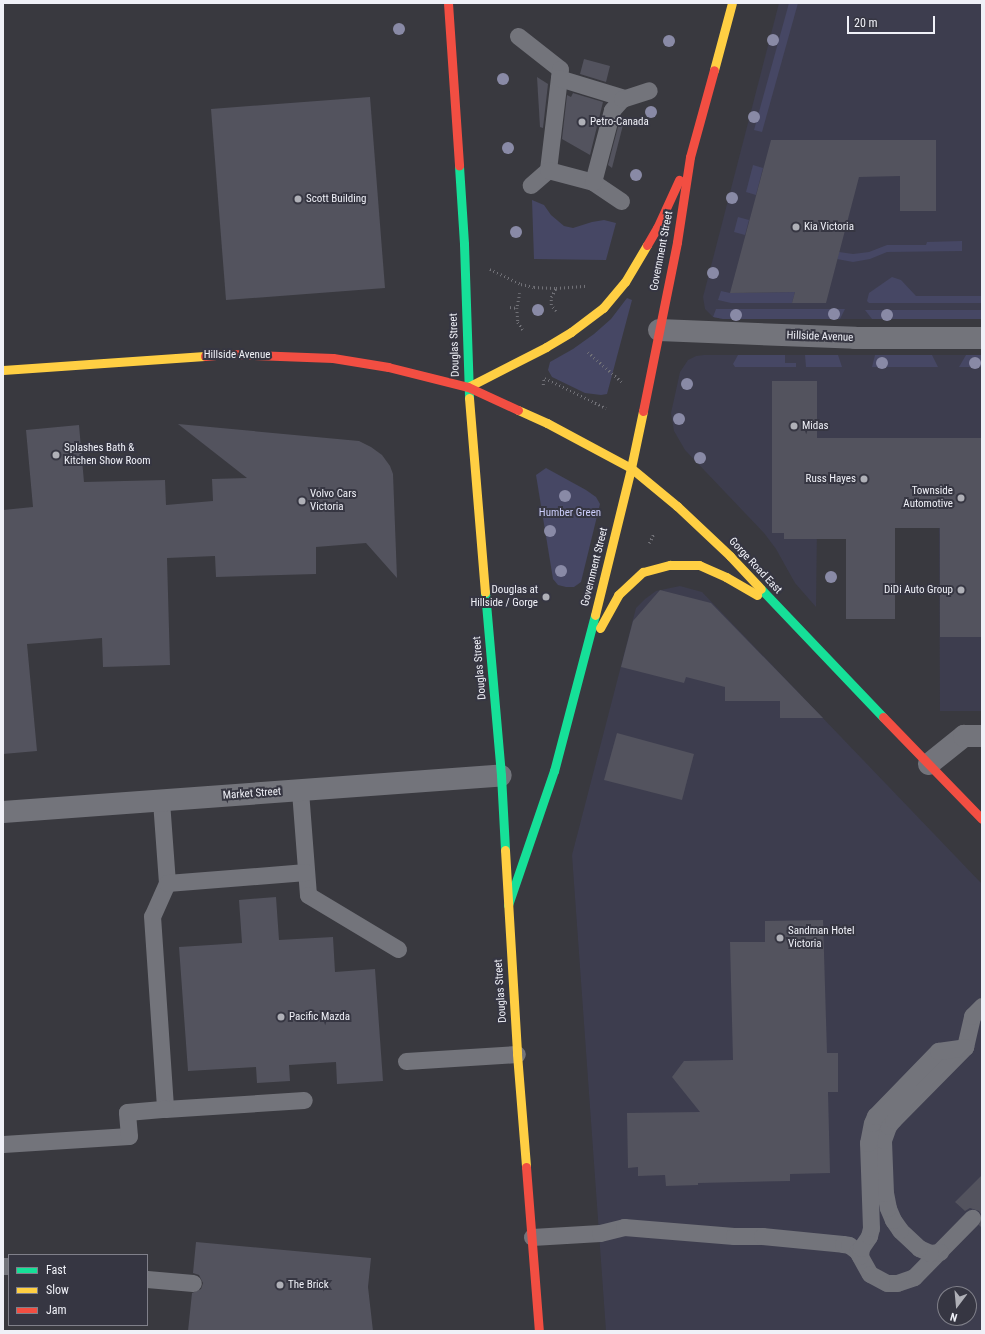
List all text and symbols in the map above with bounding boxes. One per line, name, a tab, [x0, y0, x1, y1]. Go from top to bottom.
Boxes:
scale bar	[849, 8, 937, 34]
text: 20 m	[854, 16, 878, 30]
place label: Petro-Canada	[590, 115, 649, 129]
marker: Petro-Canada	[577, 117, 587, 127]
place label: Scott Building	[306, 192, 366, 206]
marker: Scott Building	[293, 194, 303, 204]
street label: Government Street	[648, 210, 676, 292]
place label: Kia Victoria	[804, 220, 854, 234]
marker: Kia Victoria	[791, 222, 801, 232]
street label: Douglas Street	[447, 313, 463, 377]
street label: Hillside Avenue	[786, 329, 854, 345]
street label: Hillside Avenue	[204, 348, 270, 362]
place label: Midas	[802, 419, 829, 433]
marker: Midas	[789, 421, 799, 431]
place label: Splashes Bath & Kitchen Show Room	[64, 442, 151, 468]
marker: Splashes Bath & Kitchen Show Room	[51, 450, 61, 460]
place label: Russ Hayes	[806, 472, 856, 486]
marker: Russ Hayes	[859, 474, 869, 484]
place label: Townside Automotive	[903, 485, 953, 511]
place label: Volvo Cars Victoria	[310, 488, 357, 514]
marker: Townside Automotive	[956, 493, 966, 503]
marker: Volvo Cars Victoria	[297, 496, 307, 506]
park label: Humber Green	[539, 506, 601, 520]
street label: Government Street	[579, 526, 611, 608]
street label: Gorge Road East	[726, 535, 784, 597]
place label: DiDi Auto Group	[884, 583, 953, 597]
place label: Douglas at Hillside / Gorge	[470, 584, 538, 610]
marker: DiDi Auto Group	[956, 585, 966, 595]
marker: Douglas at Hillside / Gorge	[541, 592, 551, 602]
street label: Douglas Street	[471, 636, 489, 700]
street label: Market Street	[222, 785, 282, 803]
place label: Sandman Hotel Victoria	[788, 925, 854, 951]
marker: Sandman Hotel Victoria	[775, 933, 785, 943]
street label: Douglas Street	[492, 959, 510, 1023]
place label: Pacific Mazda	[289, 1010, 350, 1024]
marker: Pacific Mazda	[276, 1012, 286, 1022]
legend	[8, 1254, 148, 1326]
text: Fast	[46, 1263, 66, 1277]
place label: The Brick	[288, 1278, 329, 1292]
marker: The Brick	[275, 1280, 285, 1290]
text: Slow	[46, 1283, 69, 1297]
north arrow	[937, 1286, 977, 1326]
text: Jam	[46, 1303, 67, 1317]
text: N	[949, 1310, 959, 1324]

